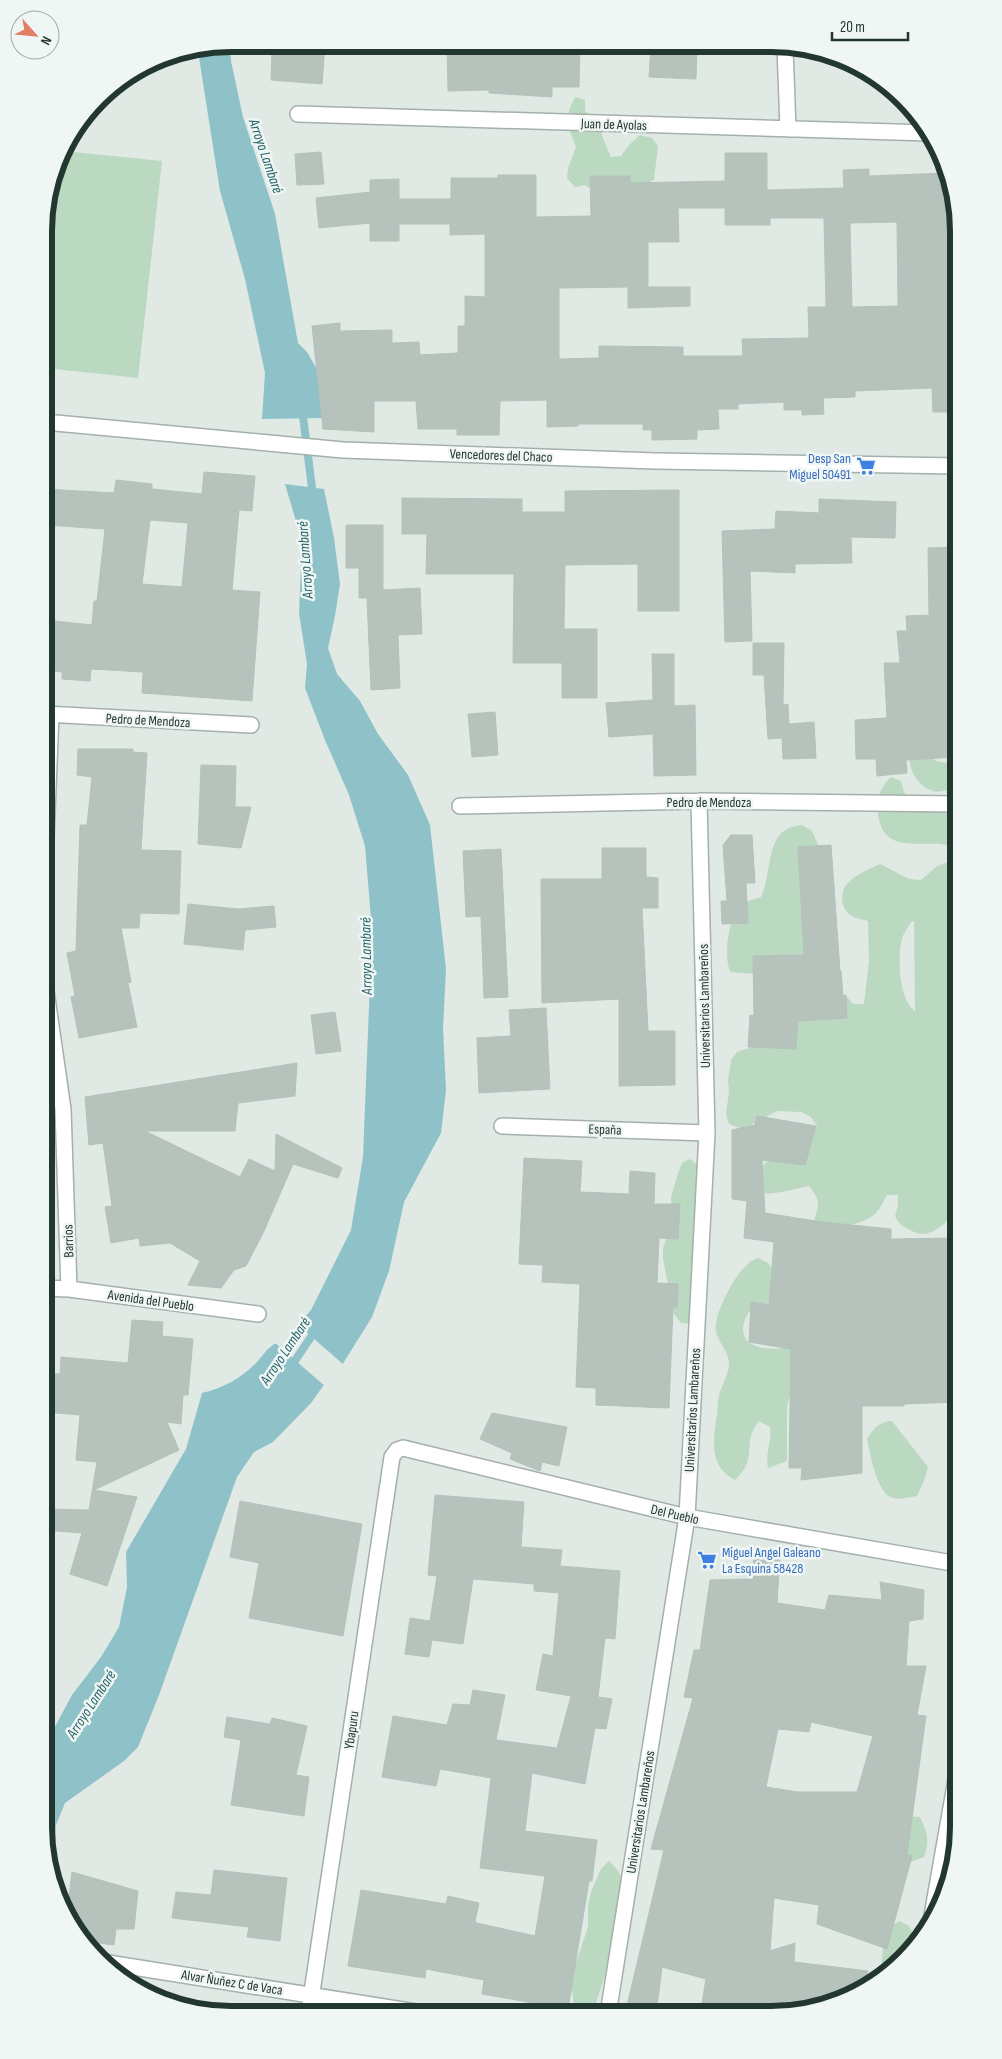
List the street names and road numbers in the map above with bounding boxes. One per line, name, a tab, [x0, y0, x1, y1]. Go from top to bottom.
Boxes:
street label: Juan de Ayolas	[580, 115, 647, 134]
street label: Vencedores del Chaco	[449, 445, 553, 466]
street label: Pedro de Mendoza	[105, 710, 191, 731]
street label: Pedro de Mendoza	[667, 794, 751, 811]
street label: Universitarios Lambareños	[695, 944, 714, 1068]
street label: España	[588, 1120, 622, 1139]
street label: Barrios	[59, 1224, 78, 1258]
street label: Avenida del Pueblo	[106, 1286, 195, 1315]
street label: Universitarios Lambareños	[681, 1348, 704, 1472]
street label: Del Pueblo	[649, 1501, 701, 1528]
street label: Ybapuru	[340, 1710, 363, 1750]
street label: Universitarios Lambareños	[622, 1749, 659, 1875]
street label: Alvar Ñuñez C de Vaca	[179, 1966, 284, 1999]

